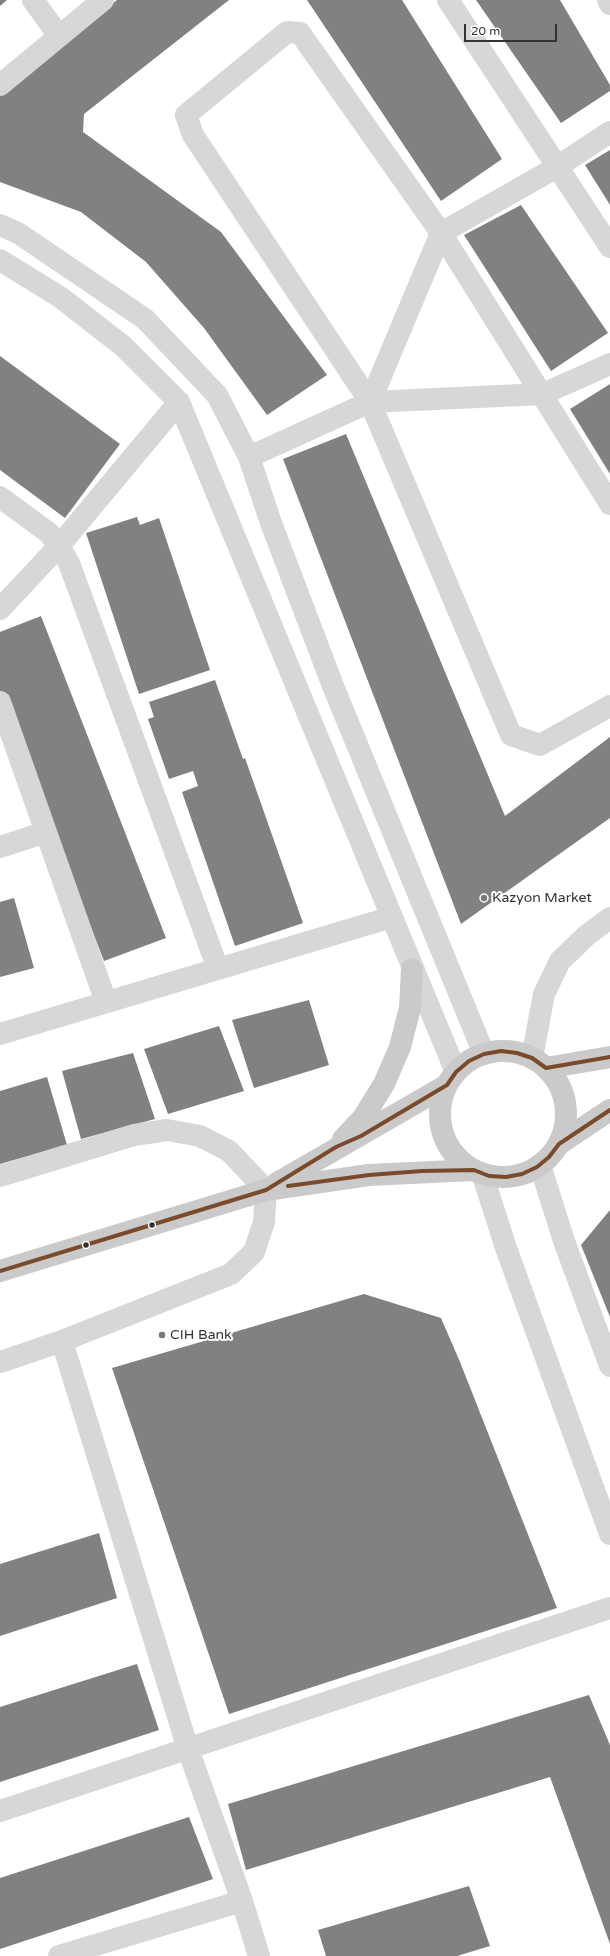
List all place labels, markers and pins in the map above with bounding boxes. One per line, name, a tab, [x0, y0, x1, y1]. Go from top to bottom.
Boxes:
place label: Kazyon Market	[492, 890, 592, 906]
marker: Kazyon Market	[479, 893, 489, 903]
unlabelled marker	[147, 1220, 157, 1230]
unlabelled marker	[81, 1240, 91, 1250]
place label: CIH Bank	[170, 1327, 232, 1343]
marker: CIH Bank	[157, 1330, 167, 1340]

